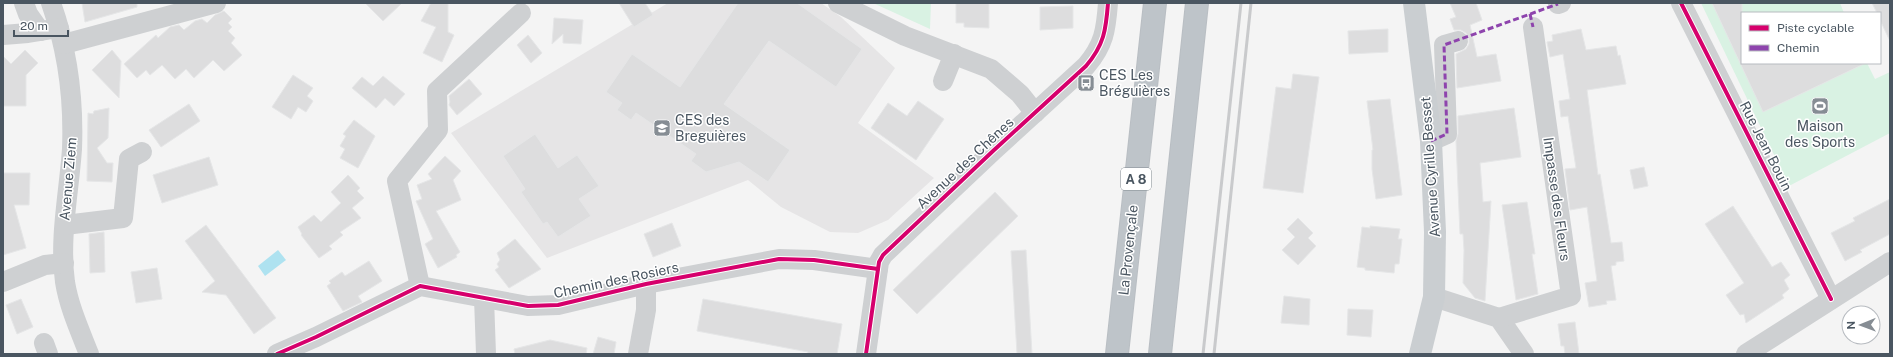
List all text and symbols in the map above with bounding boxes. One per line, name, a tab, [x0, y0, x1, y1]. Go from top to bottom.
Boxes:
scale bar	[14, 12, 68, 38]
legend	[1741, 12, 1881, 64]
text: 20 m	[20, 19, 48, 33]
text: Piste cyclable	[1777, 21, 1854, 35]
text: Chemin	[1777, 41, 1819, 55]
place label: CES Les Bréguières	[1099, 67, 1170, 99]
bus stop icon: CES Les Bréguières	[1076, 73, 1096, 93]
street label: Avenue Cyrille Besset	[1417, 96, 1443, 238]
sports icon: Maison des Sports	[1810, 96, 1830, 116]
street label: Rue Jean Bouin	[1737, 99, 1795, 193]
place label: CES des Breguières	[675, 112, 746, 144]
street label: Avenue des Chênes	[913, 114, 1017, 212]
school or university icon: CES des Breguières	[652, 118, 672, 138]
place label: Maison des Sports	[1785, 118, 1855, 150]
street label: Impasse des Fleurs	[1540, 136, 1574, 262]
street label: Avenue Ziem	[56, 137, 80, 221]
road number: A 8	[1121, 168, 1151, 190]
street label: La Provençale	[1115, 204, 1141, 296]
street label: Chemin des Rosiers	[552, 259, 680, 301]
north arrow	[1841, 305, 1881, 345]
text: N	[1845, 321, 1857, 330]

